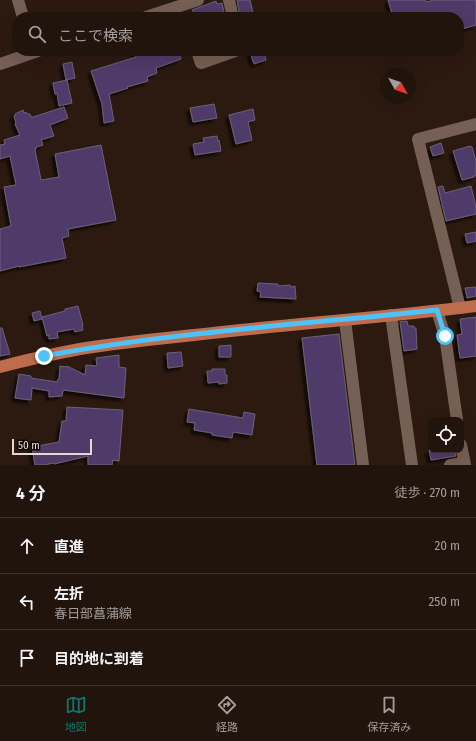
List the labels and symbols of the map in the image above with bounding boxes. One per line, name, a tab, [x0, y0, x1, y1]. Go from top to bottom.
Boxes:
north arrow	[380, 68, 416, 104]
route start	[436, 327, 454, 345]
route end	[35, 347, 53, 365]
scale bar	[12, 437, 92, 456]

